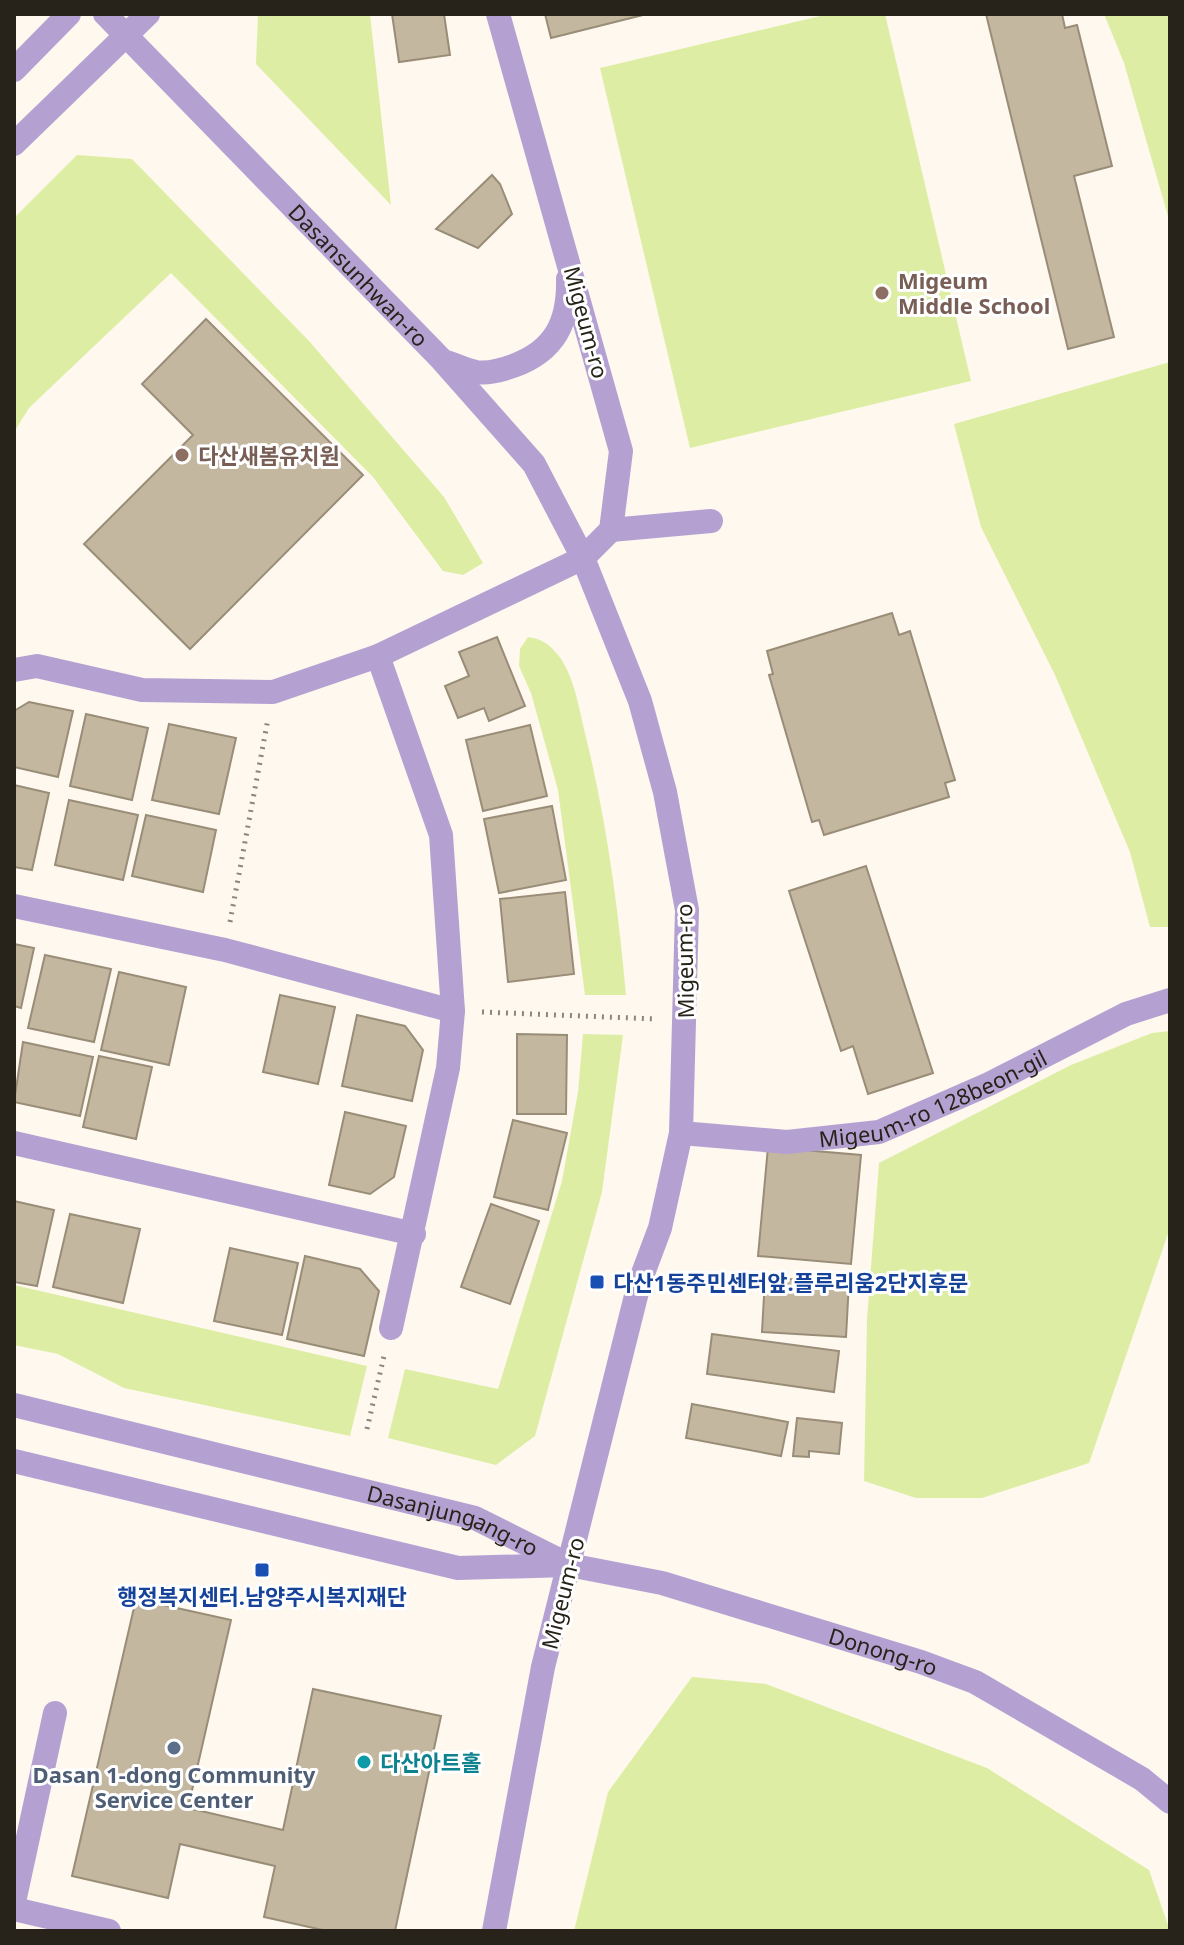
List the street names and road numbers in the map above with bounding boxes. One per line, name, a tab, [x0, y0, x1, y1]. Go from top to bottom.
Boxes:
street label: Dasansunhwan-ro	[282, 197, 436, 353]
street label: Migeum-ro	[558, 263, 616, 381]
street label: Migeum-ro	[668, 903, 700, 1019]
street label: Migeum-ro 128beon-gil	[817, 1042, 1052, 1153]
street label: Dasanjungang-ro	[364, 1477, 544, 1562]
street label: Migeum-ro	[534, 1534, 590, 1652]
street label: Donong-ro	[825, 1620, 942, 1682]

